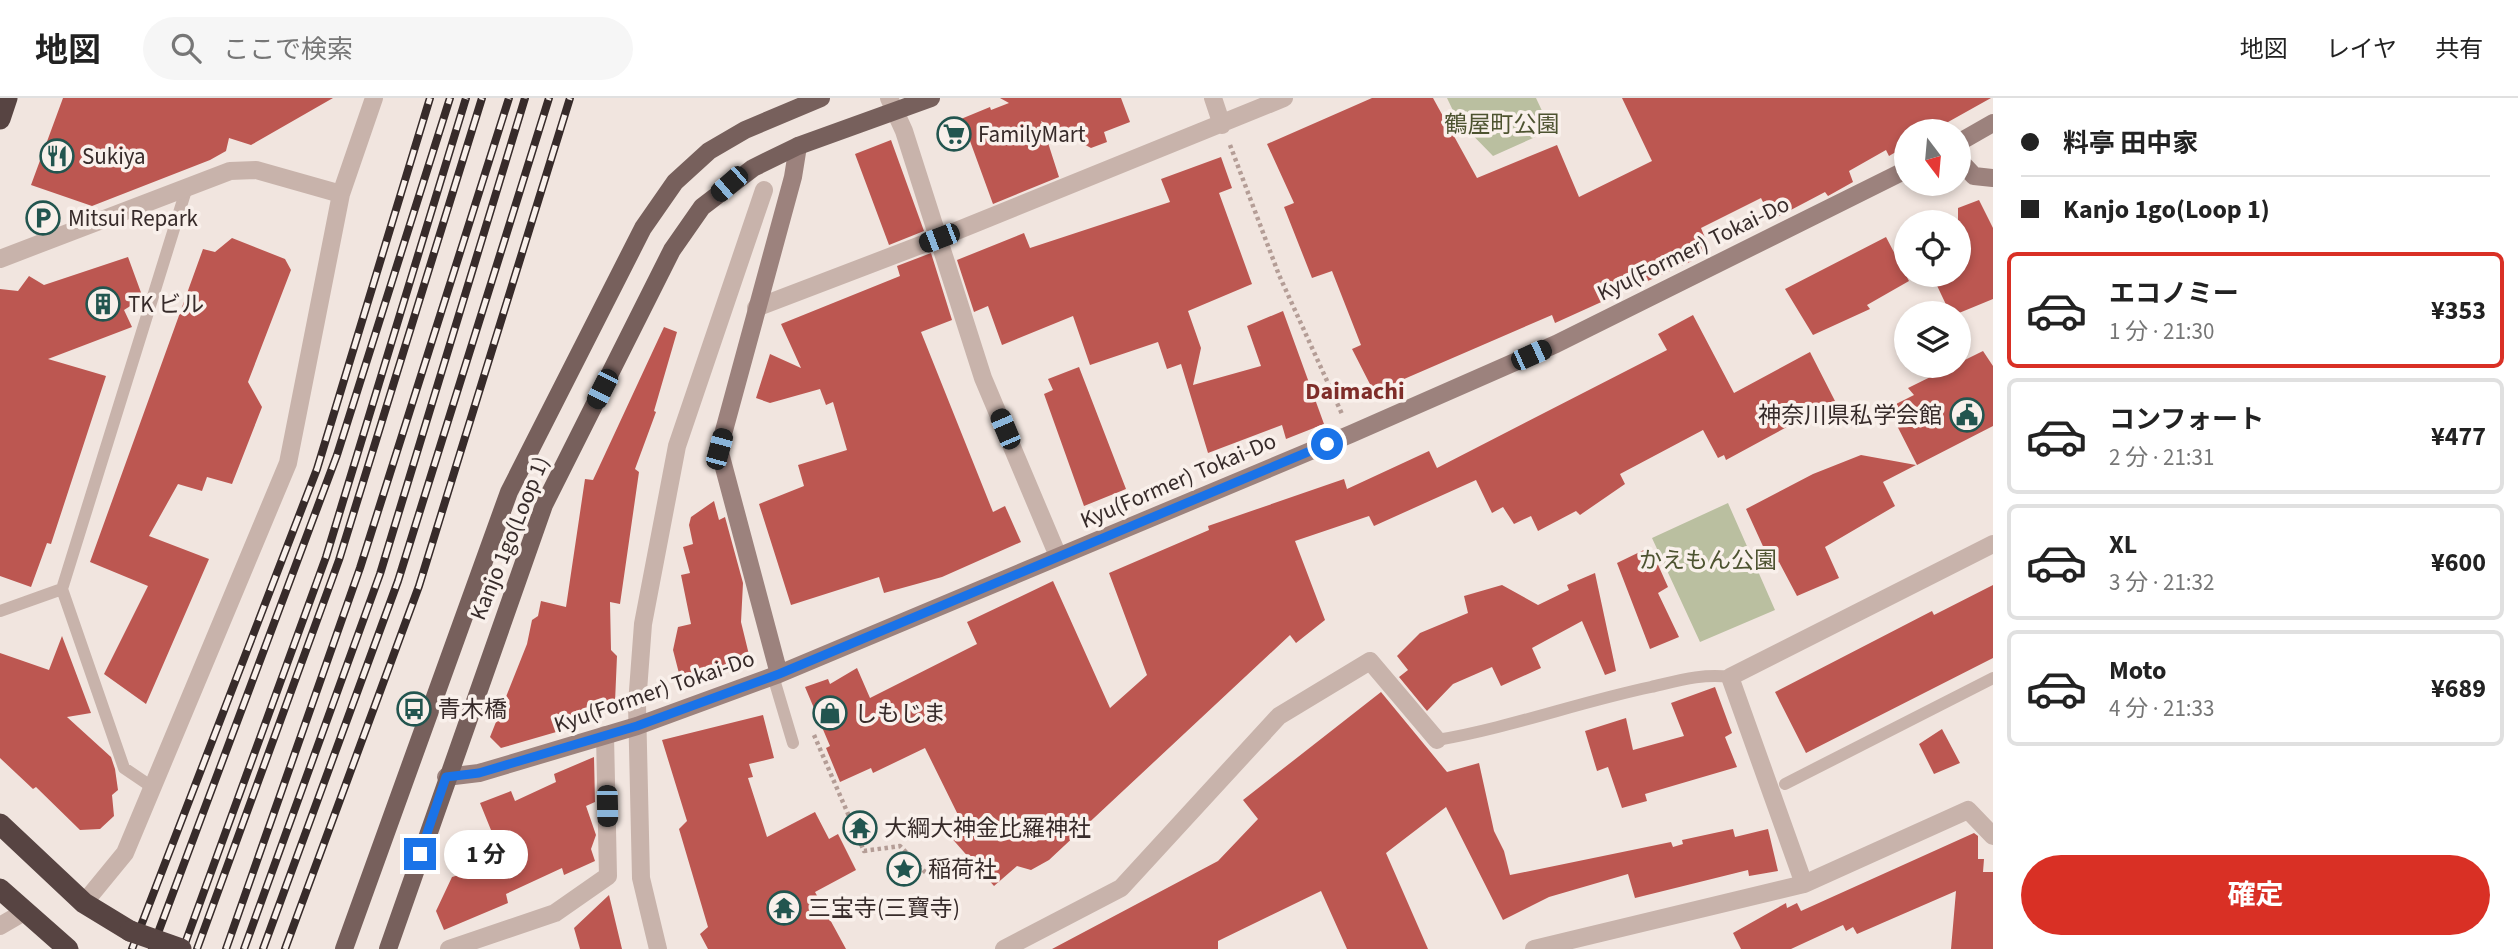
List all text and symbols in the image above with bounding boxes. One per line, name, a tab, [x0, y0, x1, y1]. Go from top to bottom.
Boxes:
search box	[143, 17, 633, 80]
text: 地図	[35, 27, 101, 74]
icon: search	[167, 29, 205, 67]
text: ここで検索	[223, 31, 353, 68]
text: 地図	[2240, 32, 2288, 67]
text: レイヤ	[2326, 32, 2397, 67]
text: 共有	[2435, 32, 2483, 67]
park label: 鶴屋町公園	[1445, 108, 1560, 141]
supermarket icon: FamilyMart	[935, 115, 973, 153]
place label: FamilyMart	[978, 118, 1086, 151]
north arrow	[1894, 119, 1970, 196]
map controls	[1894, 119, 1971, 378]
text: 料亭 田中家	[2063, 125, 2198, 162]
restaurant icon: Sukiya	[38, 137, 76, 175]
place label: Sukiya	[82, 140, 146, 173]
car	[707, 162, 752, 206]
street label: Kyu(Former) Tokai-Do	[1592, 188, 1795, 309]
text: Kanjo 1go(Loop 1)	[2063, 191, 2270, 228]
parking icon: Mitsui Repark	[24, 199, 62, 237]
place label: Mitsui Repark	[68, 202, 199, 235]
button: locate	[1894, 210, 1971, 287]
car	[916, 221, 963, 255]
text: エコノミー	[2109, 275, 2239, 312]
icon: car	[2025, 279, 2088, 342]
building icon: TK ビル	[84, 285, 122, 323]
place label: TK ビル	[128, 288, 204, 321]
text: ¥353	[2431, 292, 2486, 329]
button: layers	[1894, 301, 1971, 378]
text: 1 分 · 21:30	[2109, 315, 2214, 348]
car	[1508, 337, 1555, 373]
car	[584, 366, 621, 412]
district label: Daimachi	[1305, 374, 1405, 409]
public building icon: 神奈川県私学会館	[1948, 396, 1986, 434]
place label: 神奈川県私学会館	[1758, 399, 1942, 432]
text: コンフォート	[2109, 401, 2264, 438]
icon: car	[2025, 405, 2088, 468]
car	[988, 406, 1023, 452]
text: ¥477	[2431, 418, 2486, 455]
street label: Kyu(Former) Tokai-Do	[1075, 424, 1281, 537]
car	[704, 426, 735, 472]
route start	[1311, 428, 1343, 460]
text: 2 分 · 21:31	[2109, 441, 2214, 474]
street label: Kanjo 1go(Loop 1)	[462, 451, 557, 625]
text: XL	[2109, 526, 2137, 563]
icon: car	[2025, 531, 2088, 594]
park label: かえもん公園	[1639, 544, 1777, 577]
text: ¥600	[2431, 544, 2486, 581]
text: 3 分 · 21:32	[2109, 566, 2214, 599]
street label: Kyu(Former) Tokai-Do	[549, 642, 759, 741]
text: Moto	[2109, 652, 2166, 689]
icon: car	[2025, 657, 2088, 720]
text: ¥689	[2431, 670, 2486, 707]
bus stop icon: 青木橋	[395, 690, 433, 728]
text: 4 分 · 21:33	[2109, 692, 2214, 725]
place label: 青木橋	[438, 693, 507, 726]
shop icon: しもじま	[811, 694, 849, 732]
place label: しもじま	[854, 697, 946, 730]
car	[597, 785, 618, 827]
temple icon: 大綱大神金比羅神社	[841, 809, 879, 847]
place label: 大綱大神金比羅神社	[884, 812, 1091, 845]
callout: 1 分	[444, 830, 528, 878]
route end	[404, 838, 436, 870]
text: 1 分	[466, 838, 506, 871]
place icon: 稲荷社	[885, 850, 923, 888]
place label: 稲荷社	[928, 853, 997, 886]
button: 確定	[2021, 855, 2490, 935]
temple icon: 三宝寺(三寶寺)	[765, 889, 803, 927]
place label: 三宝寺(三寶寺)	[808, 892, 960, 925]

